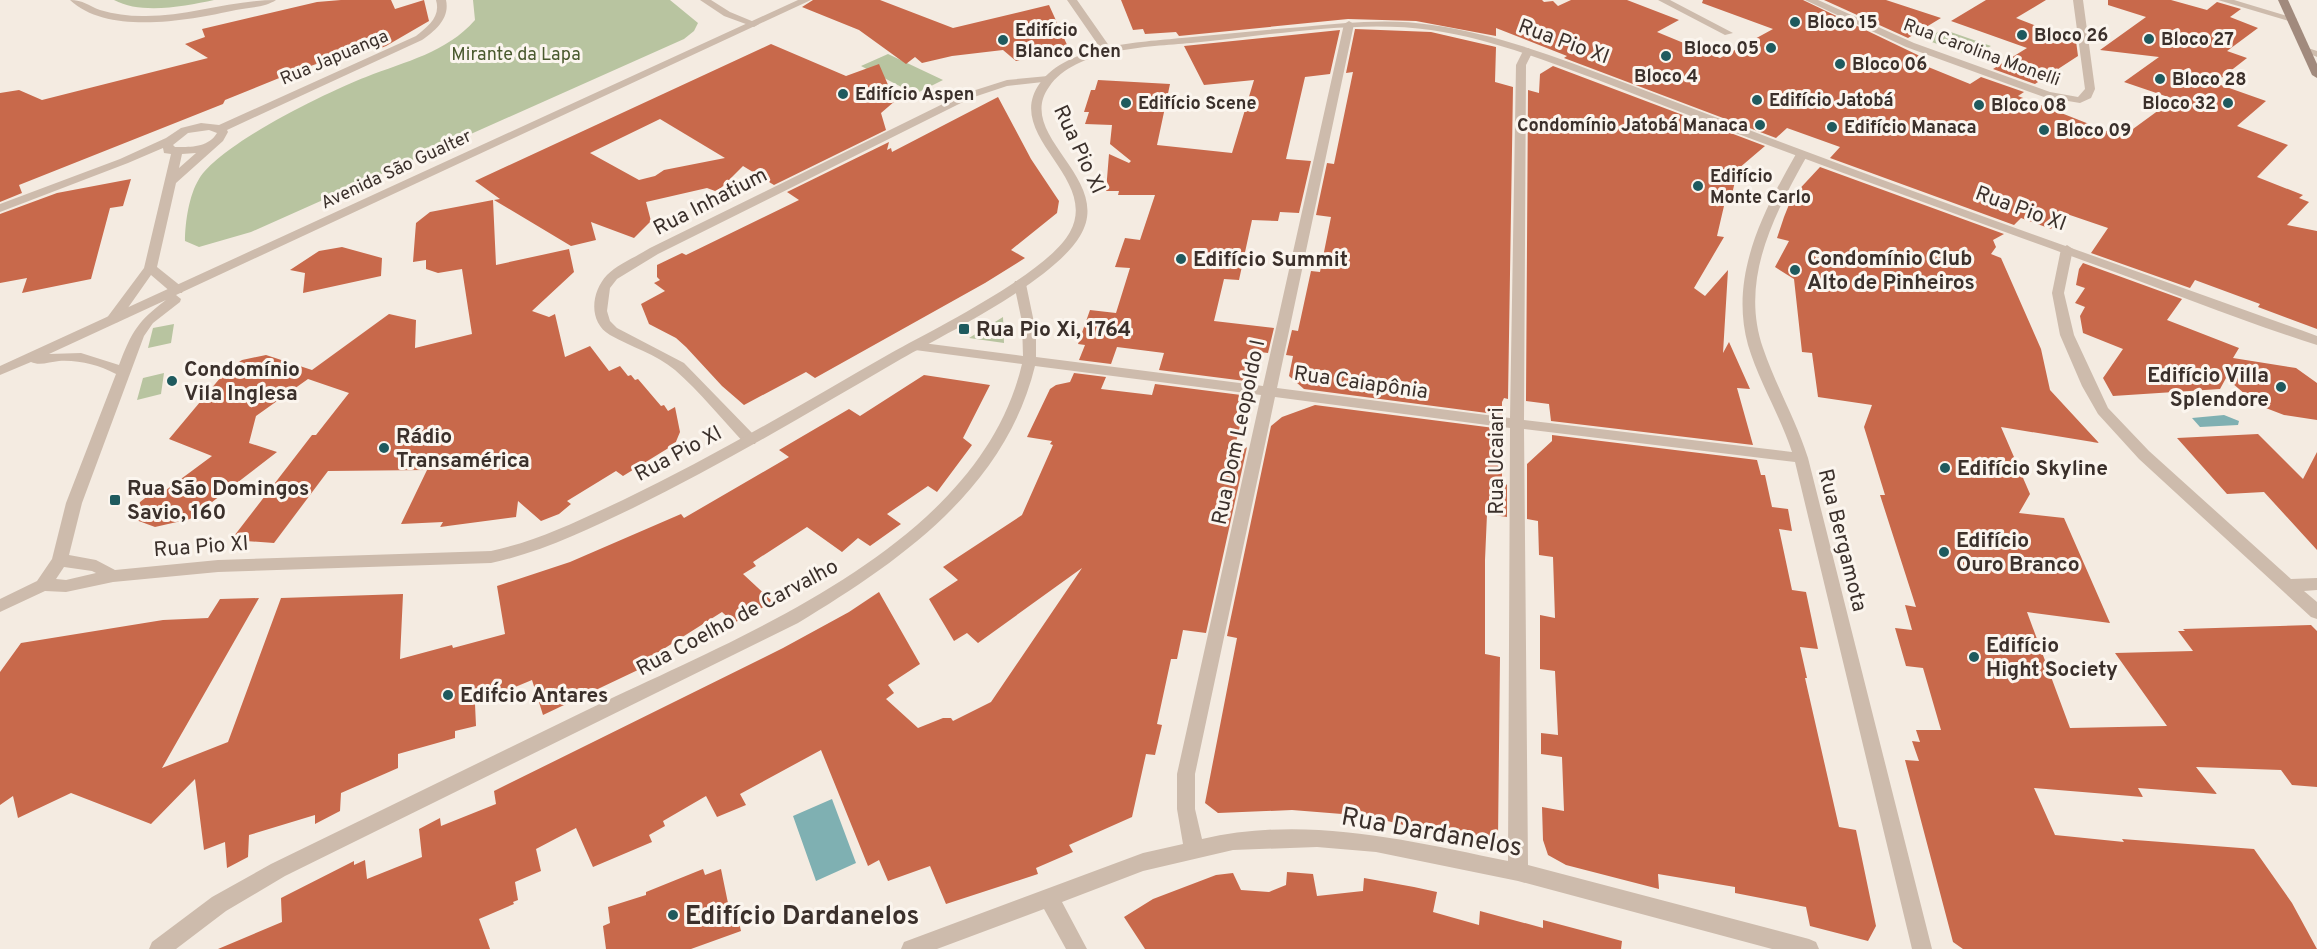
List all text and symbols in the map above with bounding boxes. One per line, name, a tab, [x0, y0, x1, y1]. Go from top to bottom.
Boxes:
place label: Bloco 15	[1807, 12, 1878, 35]
street label: Rua Pio XI	[1514, 13, 1613, 71]
street label: Rua Carolina Monelli	[1900, 14, 2063, 92]
marker: Bloco 15	[1788, 15, 1802, 29]
place label: Edifício Blanco Chen	[1015, 20, 1121, 64]
street label: Rua Japuanga	[277, 25, 392, 92]
place label: Bloco 26	[2034, 25, 2108, 48]
marker: Bloco 26	[2015, 28, 2029, 42]
place label: Bloco 27	[2161, 29, 2234, 52]
marker: Bloco 27	[2142, 32, 2156, 46]
marker: Edifício Blanco Chen	[996, 33, 1010, 47]
place label: Bloco 05	[1684, 38, 1759, 61]
marker: Bloco 05	[1764, 41, 1778, 55]
park label: Mirante da Lapa	[451, 44, 581, 67]
marker: Bloco 4	[1659, 49, 1673, 63]
place label: Bloco 06	[1852, 54, 1927, 77]
marker: Bloco 06	[1833, 57, 1847, 71]
place label: Bloco 4	[1634, 66, 1698, 89]
place label: Bloco 28	[2172, 69, 2247, 92]
marker: Bloco 28	[2153, 72, 2167, 86]
place label: Edifício Aspen	[855, 84, 974, 107]
marker: Edifício Aspen	[836, 87, 850, 101]
place label: Edifício Jatobá	[1769, 90, 1894, 113]
place label: Edifício Scene	[1138, 93, 1257, 116]
marker: Edifício Jatobá	[1750, 93, 1764, 107]
place label: Bloco 32	[2142, 93, 2216, 116]
place label: Bloco 08	[1991, 95, 2067, 118]
marker: Edifício Scene	[1119, 96, 1133, 110]
marker: Bloco 32	[2221, 96, 2235, 110]
marker: Bloco 08	[1972, 98, 1986, 112]
street label: Rua Pio XI	[1046, 101, 1111, 198]
place label: Condomínio Jatobá Manaca	[1517, 115, 1748, 138]
place label: Edifício Manaca	[1844, 117, 1976, 140]
marker: Condomínio Jatobá Manaca	[1753, 118, 1767, 132]
marker: Edifício Manaca	[1825, 120, 1839, 134]
place label: Bloco 09	[2056, 120, 2131, 143]
marker: Bloco 09	[2037, 123, 2051, 137]
street label: Avenida São Gualter	[318, 125, 476, 215]
street label: Rua Inhatium	[649, 162, 772, 243]
place label: Edifício Monte Carlo	[1710, 166, 1811, 210]
marker: Edifício Monte Carlo	[1691, 179, 1705, 193]
street label: Rua Pio XI	[1971, 180, 2070, 238]
place label: Condomínio Club Alto de Pinheiros	[1807, 246, 1975, 297]
place label: Edifício Summit	[1193, 247, 1348, 274]
marker: Edifício Summit	[1174, 252, 1188, 266]
marker: Condomínio Club Alto de Pinheiros	[1788, 263, 1802, 277]
place label: Rua Pio Xi, 1764	[976, 317, 1131, 344]
marker: Rua Pio Xi, 1764	[957, 322, 971, 336]
street label: Rua Dom Leopoldo I	[1207, 337, 1272, 528]
place label: Condomínio Vila Inglesa	[184, 357, 300, 408]
street label: Rua Caiapônia	[1292, 361, 1430, 406]
place label: Edifício Villa Splendore	[2147, 363, 2269, 414]
marker: Condomínio Vila Inglesa	[165, 374, 179, 388]
marker: Edifício Villa Splendore	[2274, 380, 2288, 394]
street label: Rua Ucaiari	[1484, 407, 1511, 515]
street label: Rua Pio XI	[630, 420, 727, 489]
place label: Rádio Transamérica	[396, 424, 530, 475]
marker: Rádio Transamérica	[377, 441, 391, 455]
place label: Edifício Skyline	[1957, 456, 2108, 483]
marker: Edifício Skyline	[1938, 461, 1952, 475]
street label: Rua Bergamota	[1811, 466, 1872, 615]
place label: Rua São Domingos Savio, 160	[127, 476, 309, 527]
marker: Rua São Domingos Savio, 160	[108, 493, 122, 507]
place label: Edifício Ouro Branco	[1956, 528, 2080, 579]
street label: Rua Pio XI	[153, 531, 249, 564]
marker: Edifício Ouro Branco	[1937, 545, 1951, 559]
street label: Rua Coelho de Carvalho	[632, 554, 843, 683]
place label: Edifício Hight Society	[1986, 633, 2118, 684]
marker: Edifício Hight Society	[1967, 650, 1981, 664]
place label: Edif´cio Antares	[460, 681, 608, 710]
marker: Edif´cio Antares	[441, 688, 455, 702]
street label: Rua Dardanelos	[1339, 801, 1525, 866]
place label: Edifício Dardanelos	[685, 901, 919, 934]
marker: Edifício Dardanelos	[666, 908, 680, 922]

